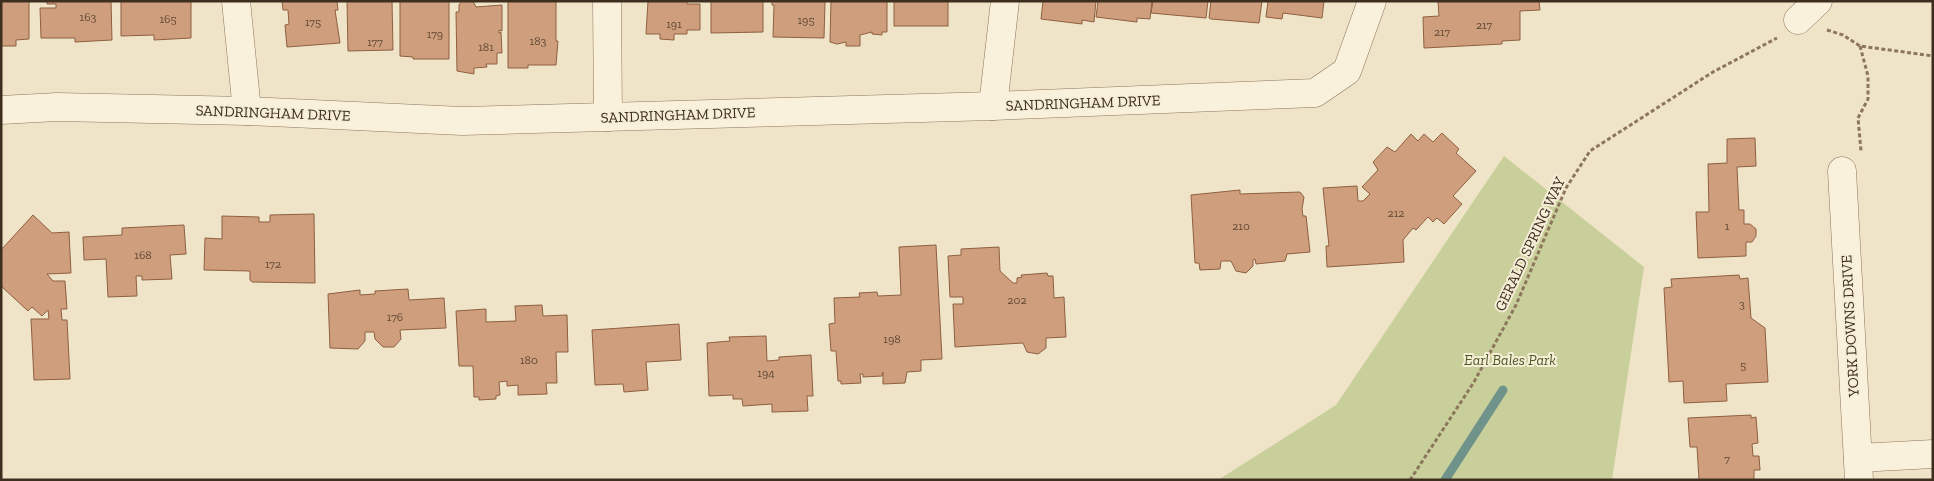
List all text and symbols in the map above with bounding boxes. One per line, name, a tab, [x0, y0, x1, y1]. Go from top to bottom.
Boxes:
house number: 163	[80, 10, 97, 24]
house number: 165	[159, 12, 177, 26]
house number: 195	[797, 13, 815, 27]
house number: 175	[305, 15, 321, 29]
house number: 191	[666, 17, 682, 31]
house number: 217	[1476, 18, 1492, 32]
house number: 217	[1434, 25, 1450, 39]
house number: 179	[427, 27, 443, 41]
house number: 183	[530, 34, 547, 48]
house number: 177	[367, 35, 383, 49]
house number: 181	[478, 40, 494, 54]
street label: SANDRINGHAM DRIVE	[1005, 91, 1161, 115]
street label: SANDRINGHAM DRIVE	[195, 101, 351, 125]
street label: SANDRINGHAM DRIVE	[600, 103, 756, 127]
street label: GERALD SPRING WAY	[1491, 173, 1569, 314]
house number: 212	[1388, 206, 1404, 220]
house number: 210	[1232, 219, 1250, 233]
house number: 1	[1725, 219, 1730, 233]
house number: 168	[134, 248, 152, 262]
street label: YORK DOWNS DRIVE	[1837, 254, 1863, 398]
house number: 172	[265, 257, 281, 271]
house number: 202	[1007, 293, 1027, 307]
house number: 3	[1739, 297, 1745, 311]
house number: 176	[387, 310, 403, 324]
house number: 198	[883, 332, 901, 346]
park label: Earl Bales Park	[1464, 351, 1556, 369]
house number: 180	[520, 353, 538, 367]
house number: 5	[1740, 358, 1746, 372]
house number: 194	[757, 366, 775, 380]
house number: 7	[1724, 452, 1730, 466]

